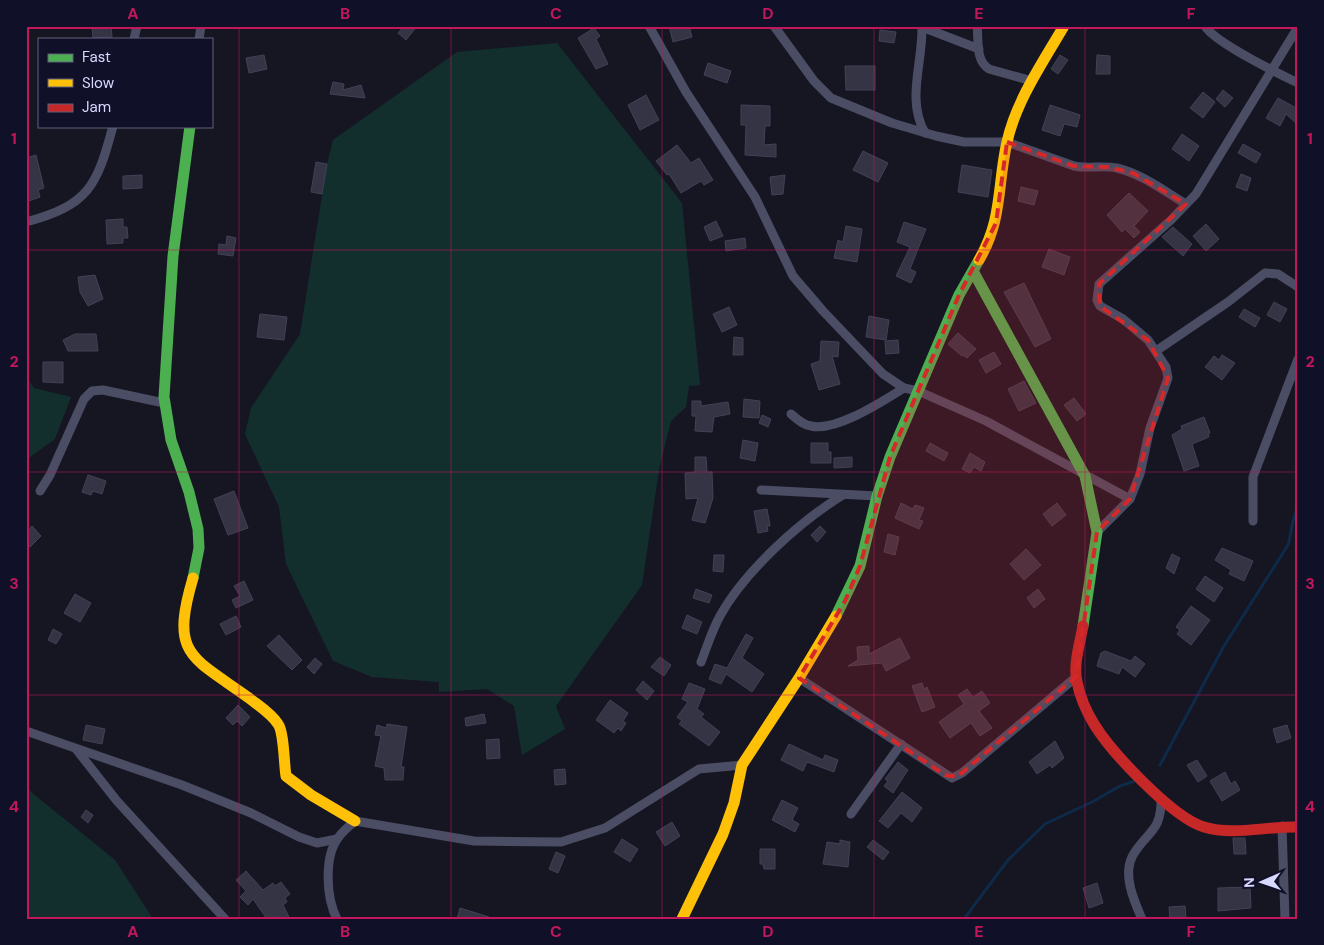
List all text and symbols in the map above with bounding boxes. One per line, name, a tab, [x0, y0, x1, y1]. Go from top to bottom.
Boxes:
text: A	[127, 3, 139, 24]
text: B	[340, 3, 350, 24]
text: C	[550, 3, 562, 24]
text: D	[762, 3, 774, 24]
text: E	[974, 3, 984, 24]
text: F	[1187, 3, 1196, 24]
legend	[38, 38, 212, 128]
text: Fast	[82, 47, 111, 67]
text: Slow	[82, 73, 115, 93]
text: Jam	[82, 97, 111, 117]
text: 1	[11, 128, 17, 149]
text: 1	[1307, 128, 1313, 149]
text: 2	[9, 351, 19, 372]
text: 2	[1305, 351, 1315, 372]
text: 3	[9, 573, 19, 594]
text: 3	[1305, 573, 1315, 594]
text: 4	[9, 796, 19, 817]
text: 4	[1305, 796, 1315, 817]
north arrow	[1236, 858, 1286, 908]
text: N	[1240, 877, 1258, 888]
text: A	[127, 921, 139, 942]
text: B	[340, 921, 350, 942]
text: C	[550, 921, 562, 942]
text: D	[762, 921, 774, 942]
text: E	[974, 921, 984, 942]
text: F	[1187, 921, 1196, 942]

